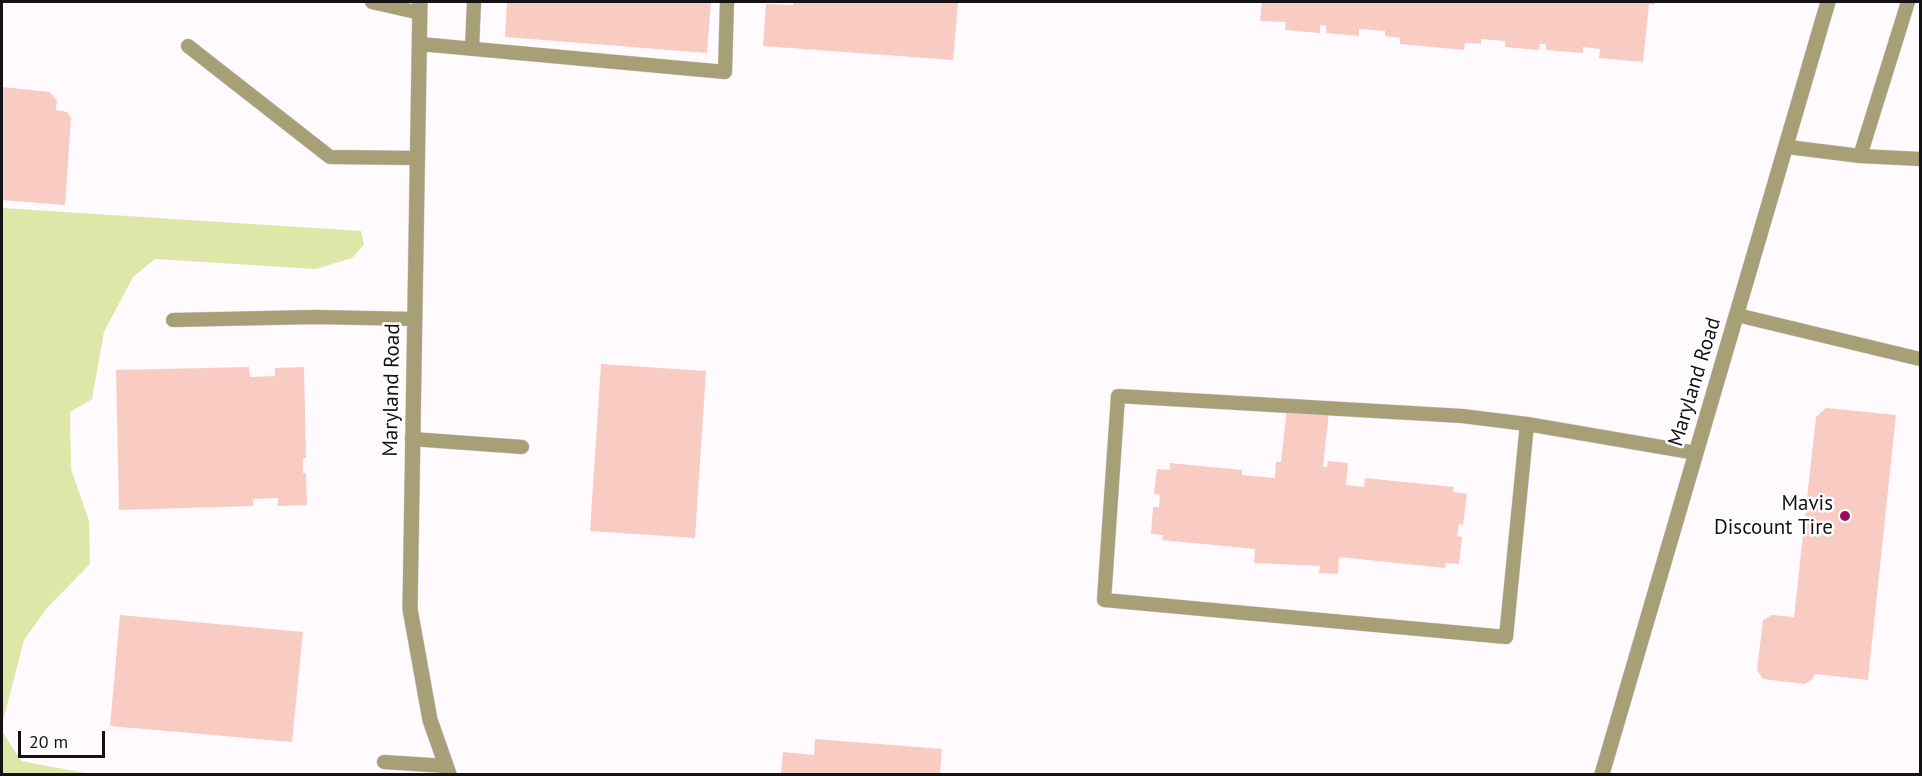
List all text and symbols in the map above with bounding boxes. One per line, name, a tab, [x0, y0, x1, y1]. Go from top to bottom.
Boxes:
street label: Maryland Road	[1663, 315, 1727, 449]
street label: Maryland Road	[378, 323, 406, 457]
place label: Mavis Discount Tire	[1714, 491, 1833, 541]
marker: Mavis Discount Tire	[1838, 509, 1852, 523]
scale bar	[21, 719, 108, 757]
text: 20 m	[29, 730, 68, 753]

